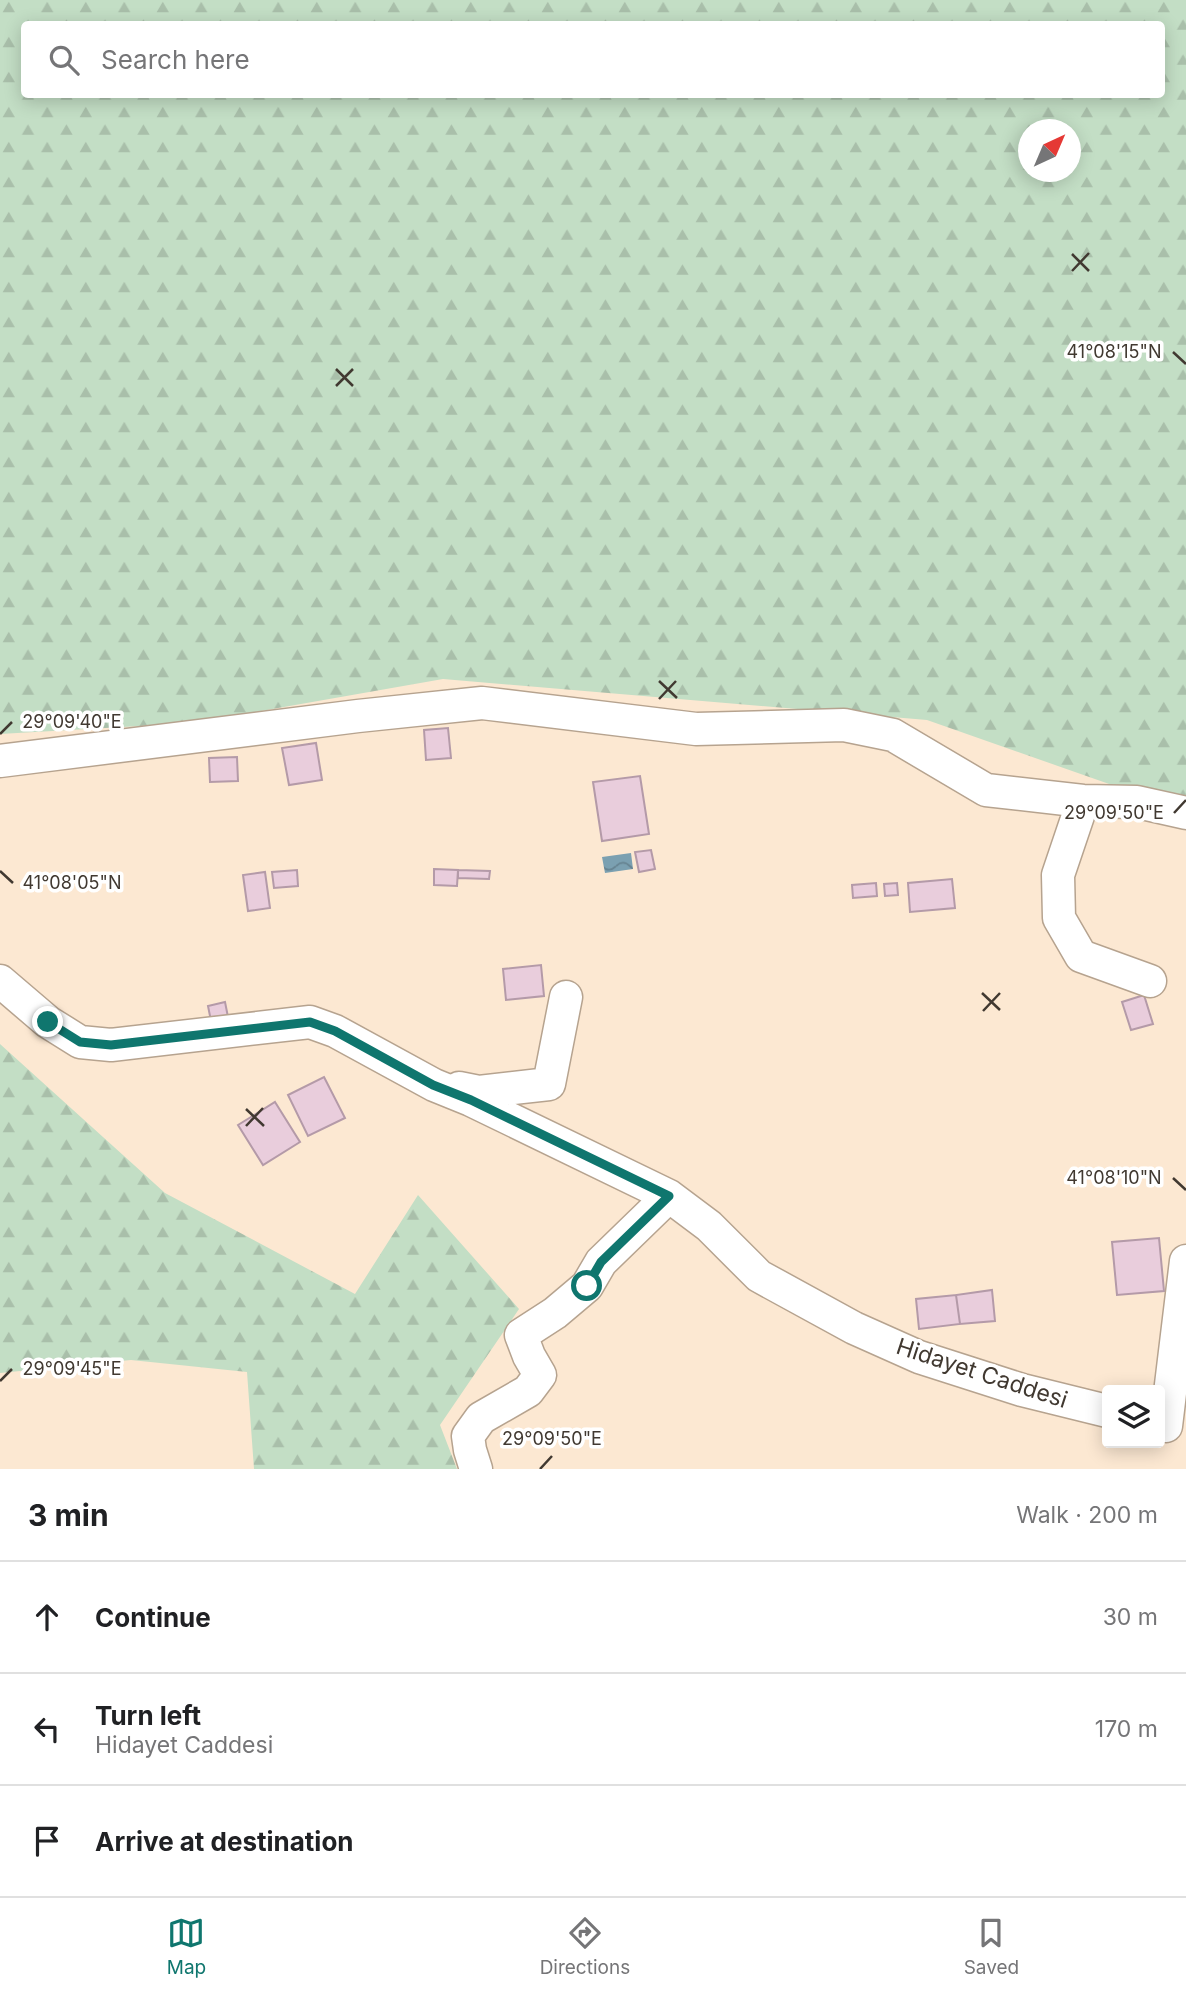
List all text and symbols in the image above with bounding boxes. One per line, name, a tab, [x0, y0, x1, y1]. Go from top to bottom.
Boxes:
search box	[21, 21, 1165, 98]
icon: search	[45, 41, 83, 79]
text: Search here	[101, 44, 250, 75]
north arrow	[1018, 119, 1081, 182]
text: 41°08'15"N	[1067, 341, 1161, 362]
text: 29°09'40"E	[22, 711, 122, 732]
text: 29°09'50"E	[1064, 802, 1164, 823]
text: 41°08'05"N	[23, 872, 121, 893]
route end	[32, 1006, 63, 1037]
text: 41°08'10"N	[1066, 1167, 1162, 1188]
route start	[571, 1270, 602, 1301]
street label: Hidayet Caddesi	[893, 1332, 1071, 1414]
text: 29°09'45"E	[23, 1358, 121, 1379]
map controls	[1102, 1385, 1165, 1448]
button: layers	[1102, 1385, 1165, 1448]
text: 29°09'50"E	[502, 1428, 602, 1449]
text: 3 min	[28, 1497, 109, 1533]
text: Walk · 200 m	[1016, 1501, 1158, 1529]
icon: ahead	[28, 1598, 66, 1636]
text: Continue	[95, 1602, 211, 1633]
text: 30 m	[1103, 1603, 1158, 1631]
text: Turn left	[95, 1700, 201, 1731]
icon: left	[28, 1710, 66, 1748]
text: 170 m	[1095, 1715, 1158, 1743]
text: Hidayet Caddesi	[95, 1731, 273, 1759]
icon: arrive	[28, 1822, 66, 1860]
text: Arrive at destination	[95, 1826, 354, 1857]
tab: Map	[167, 1914, 206, 1979]
tab: Directions	[540, 1914, 630, 1979]
tab: Saved	[964, 1914, 1019, 1979]

